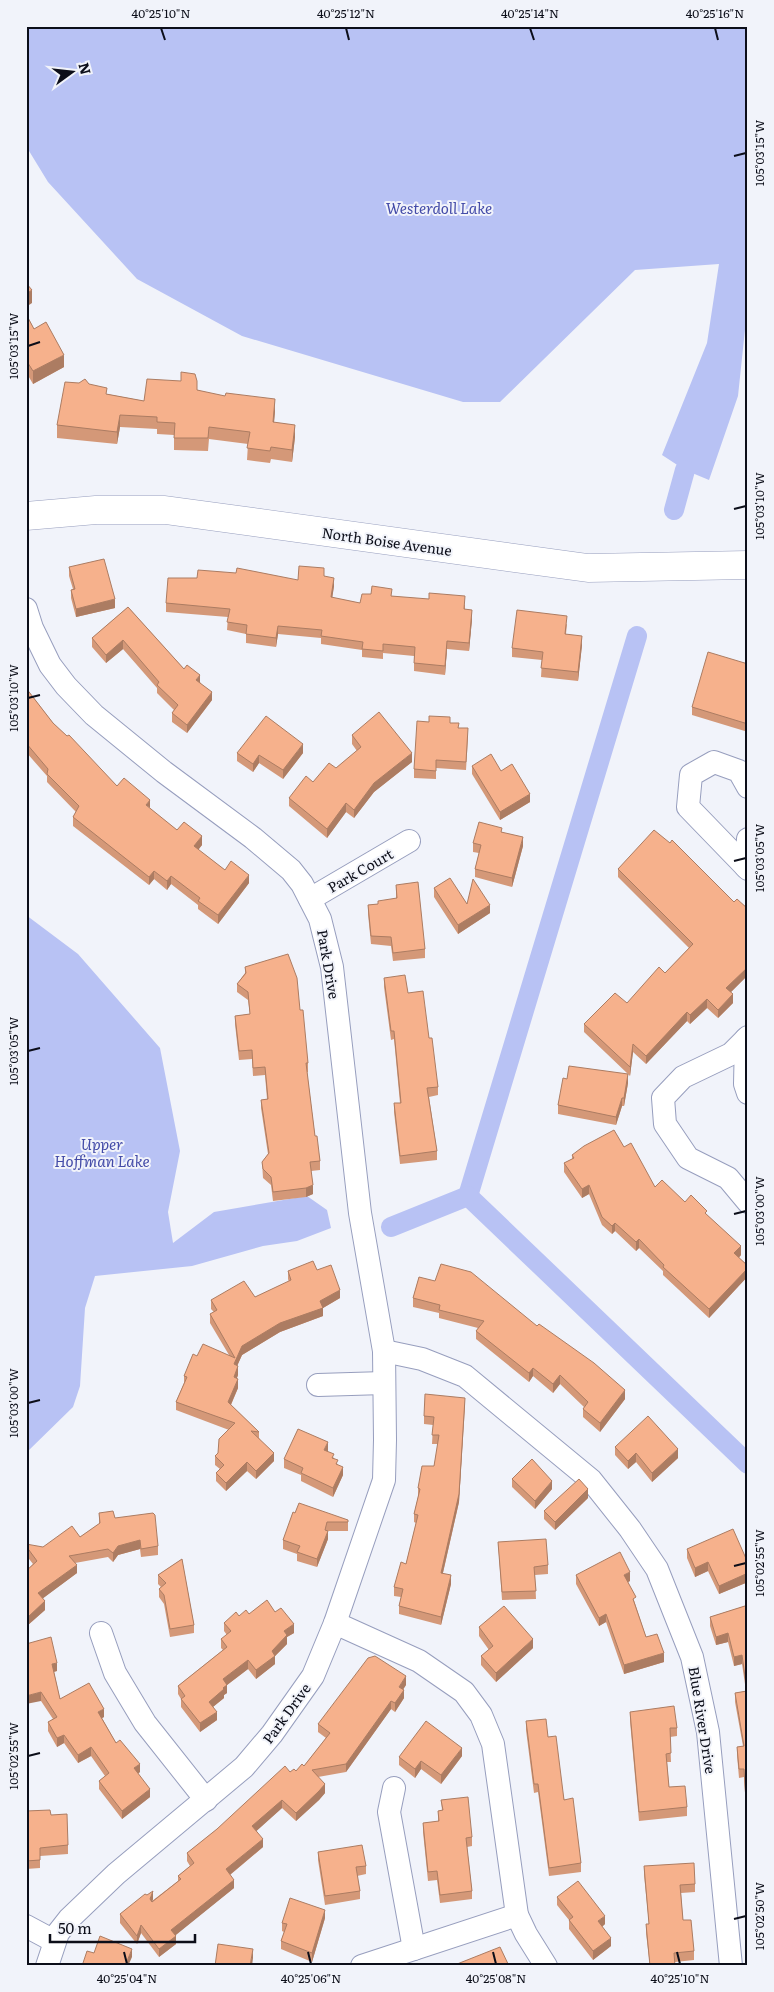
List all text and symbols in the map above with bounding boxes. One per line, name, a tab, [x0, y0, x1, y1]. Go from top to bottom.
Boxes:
text: 40°25'10"N	[132, 4, 190, 22]
text: 40°25'12"N	[317, 4, 375, 22]
text: 40°25'14"N	[501, 4, 559, 22]
text: 40°25'16"N	[686, 4, 744, 22]
north arrow	[48, 48, 98, 98]
text: N	[74, 60, 97, 77]
text: 105°03'15"W	[750, 120, 768, 186]
water label: Westerdoll Lake	[386, 196, 492, 219]
text: 105°03'15"W	[4, 313, 22, 379]
text: 105°03'10"W	[750, 472, 768, 540]
street label: North Boise Avenue	[321, 522, 453, 560]
text: 105°03'10"W	[4, 664, 22, 732]
text: 105°03'05"W	[750, 824, 768, 892]
street label: Park Court	[324, 843, 397, 897]
street label: Park Drive	[313, 928, 345, 1000]
text: 105°03'05"W	[4, 1017, 22, 1085]
water label: Upper Hoffman Lake	[54, 1132, 150, 1172]
text: 105°03'00"W	[750, 1176, 768, 1246]
text: 105°03'00"W	[4, 1368, 22, 1438]
text: 105°02'55"W	[750, 1529, 768, 1597]
street label: Blue River Drive	[685, 1665, 721, 1775]
street label: Park Drive	[257, 1679, 315, 1747]
text: 105°02'55"W	[4, 1722, 22, 1790]
text: 105°02'50"W	[750, 1882, 768, 1950]
scale bar	[50, 1912, 195, 1944]
text: 50 m	[58, 1916, 92, 1939]
text: 40°25'04"N	[97, 1969, 157, 1987]
text: 40°25'06"N	[281, 1969, 341, 1987]
text: 40°25'08"N	[466, 1969, 526, 1987]
text: 40°25'10"N	[651, 1969, 709, 1987]

